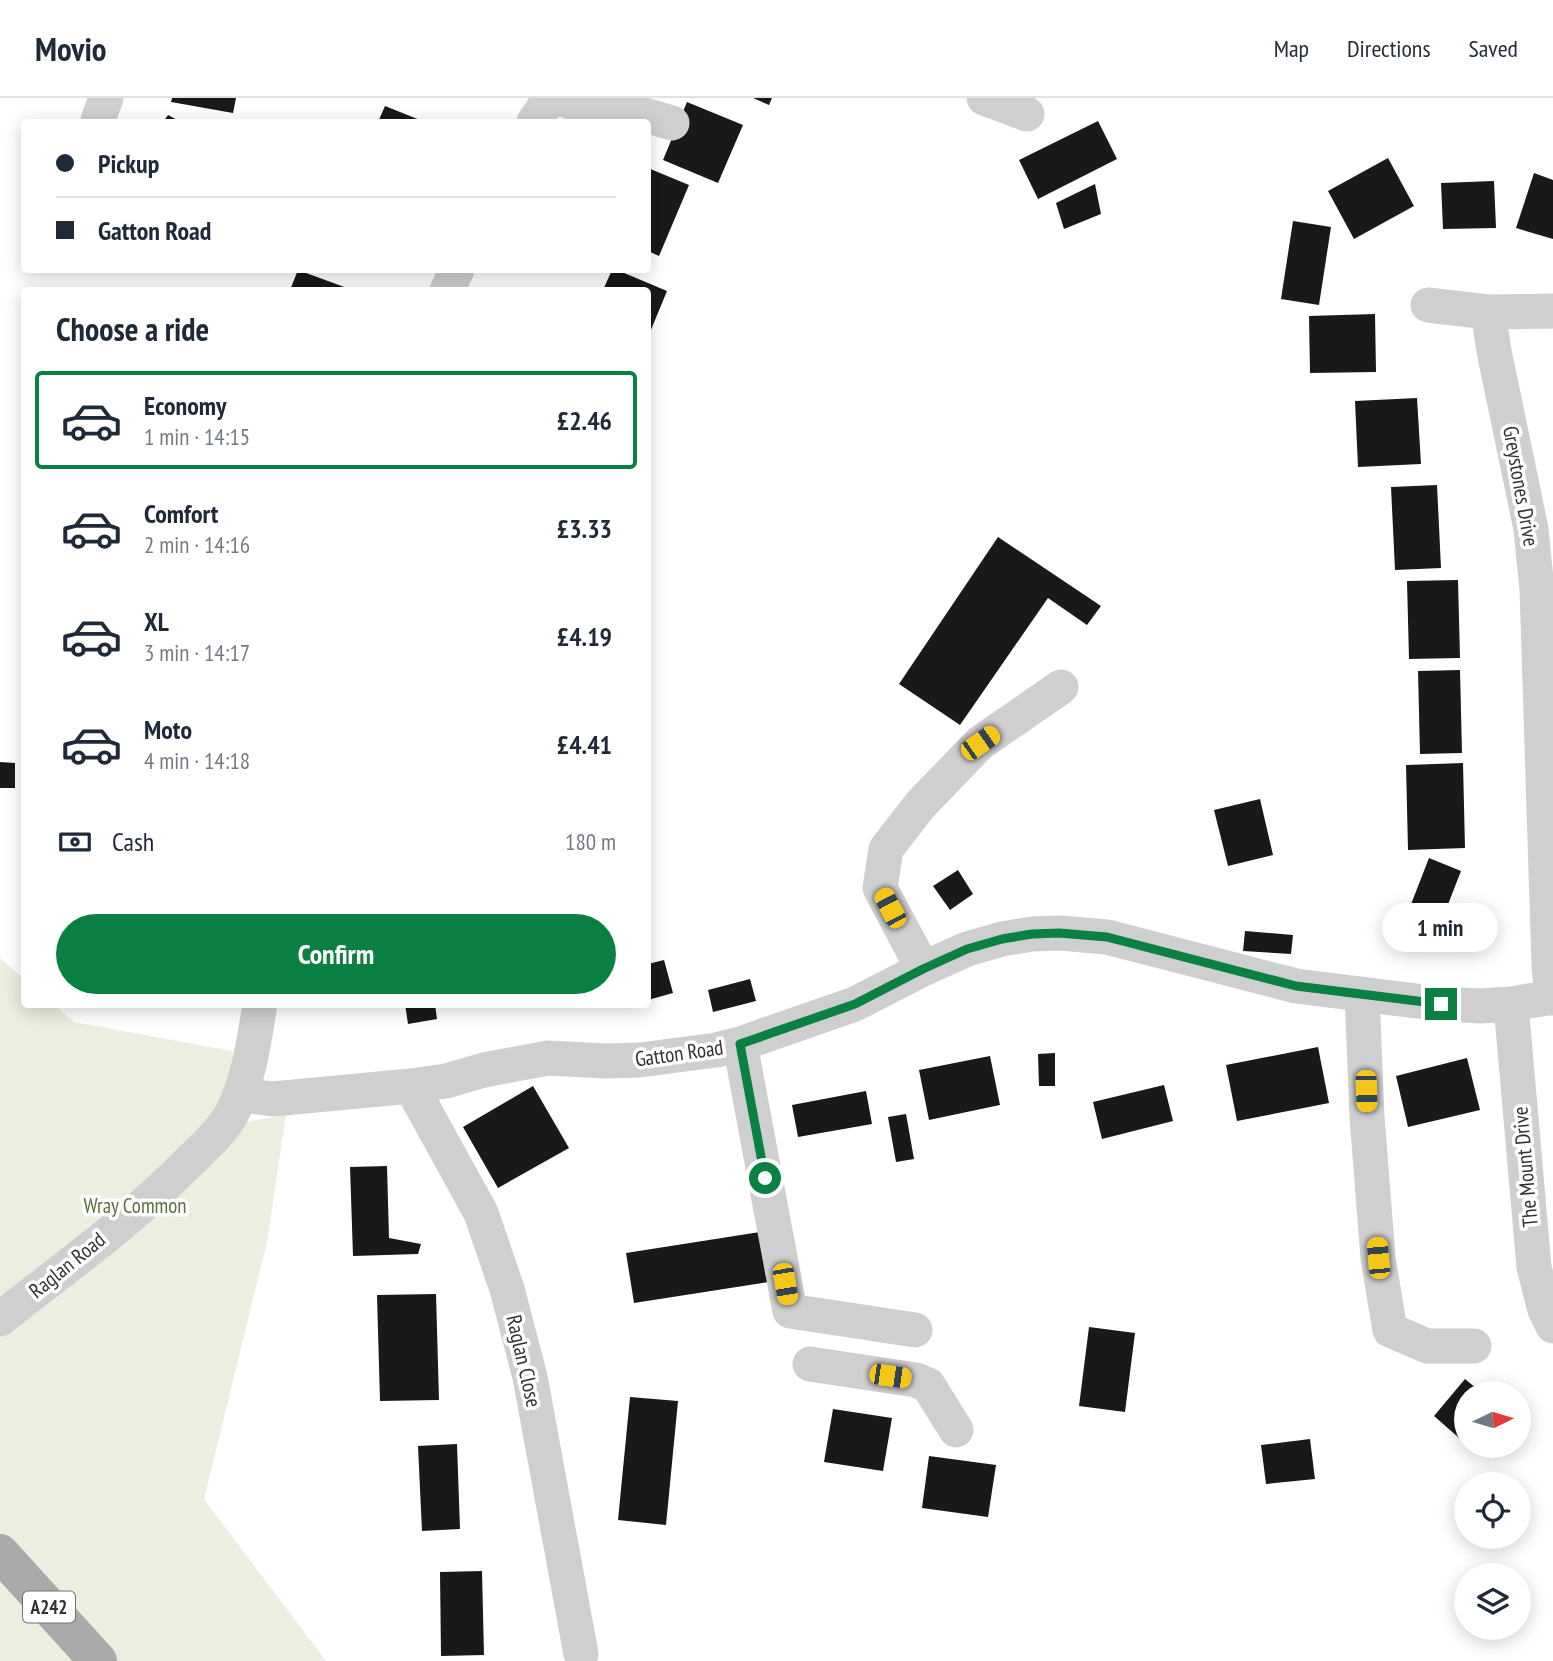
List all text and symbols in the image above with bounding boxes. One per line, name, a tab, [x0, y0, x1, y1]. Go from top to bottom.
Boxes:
text: Movio	[35, 27, 107, 70]
text: Map	[1274, 33, 1309, 64]
text: Directions	[1347, 33, 1431, 64]
text: Saved	[1469, 33, 1518, 64]
text: Pickup	[98, 147, 159, 180]
text: Gatton Road	[98, 214, 211, 247]
text: Choose a ride	[56, 308, 209, 350]
icon: car	[60, 389, 123, 452]
text: Economy	[144, 389, 226, 422]
text: £2.46	[557, 404, 612, 437]
text: 1 min · 14:15	[144, 422, 250, 451]
street label: Greystones Drive	[1497, 424, 1545, 548]
icon: car	[60, 497, 123, 560]
text: Comfort	[144, 497, 218, 530]
text: £3.33	[557, 512, 612, 545]
text: 2 min · 14:16	[144, 530, 250, 559]
icon: car	[60, 605, 123, 668]
text: XL	[144, 605, 169, 638]
text: £4.19	[557, 620, 612, 653]
text: 3 min · 14:17	[144, 638, 250, 667]
icon: car	[60, 713, 123, 776]
text: Moto	[144, 713, 192, 746]
car	[957, 722, 1004, 764]
text: £4.41	[557, 728, 612, 761]
text: 4 min · 14:18	[144, 746, 250, 775]
icon: cash	[56, 823, 94, 861]
text: Cash	[112, 825, 154, 858]
text: 180 m	[565, 827, 616, 856]
car	[871, 885, 910, 931]
callout: 1 min	[1383, 902, 1499, 951]
text: 1 min	[1417, 913, 1463, 942]
button: Confirm	[56, 914, 616, 994]
route end	[1425, 988, 1457, 1020]
street label: Gatton Road	[633, 1033, 725, 1073]
car	[1355, 1070, 1378, 1112]
street label: The Mount Drive	[1506, 1106, 1544, 1228]
route start	[749, 1162, 781, 1194]
park label: Wray Common	[83, 1192, 187, 1219]
street label: Raglan Road	[23, 1226, 111, 1304]
car	[1366, 1236, 1391, 1280]
car	[772, 1261, 799, 1307]
street label: Raglan Close	[500, 1312, 548, 1410]
car	[868, 1363, 913, 1389]
north arrow	[1454, 1381, 1531, 1458]
map controls	[1454, 1381, 1531, 1640]
button: locate	[1454, 1472, 1531, 1549]
button: layers	[1454, 1563, 1531, 1640]
road number: A242	[23, 1592, 75, 1623]

